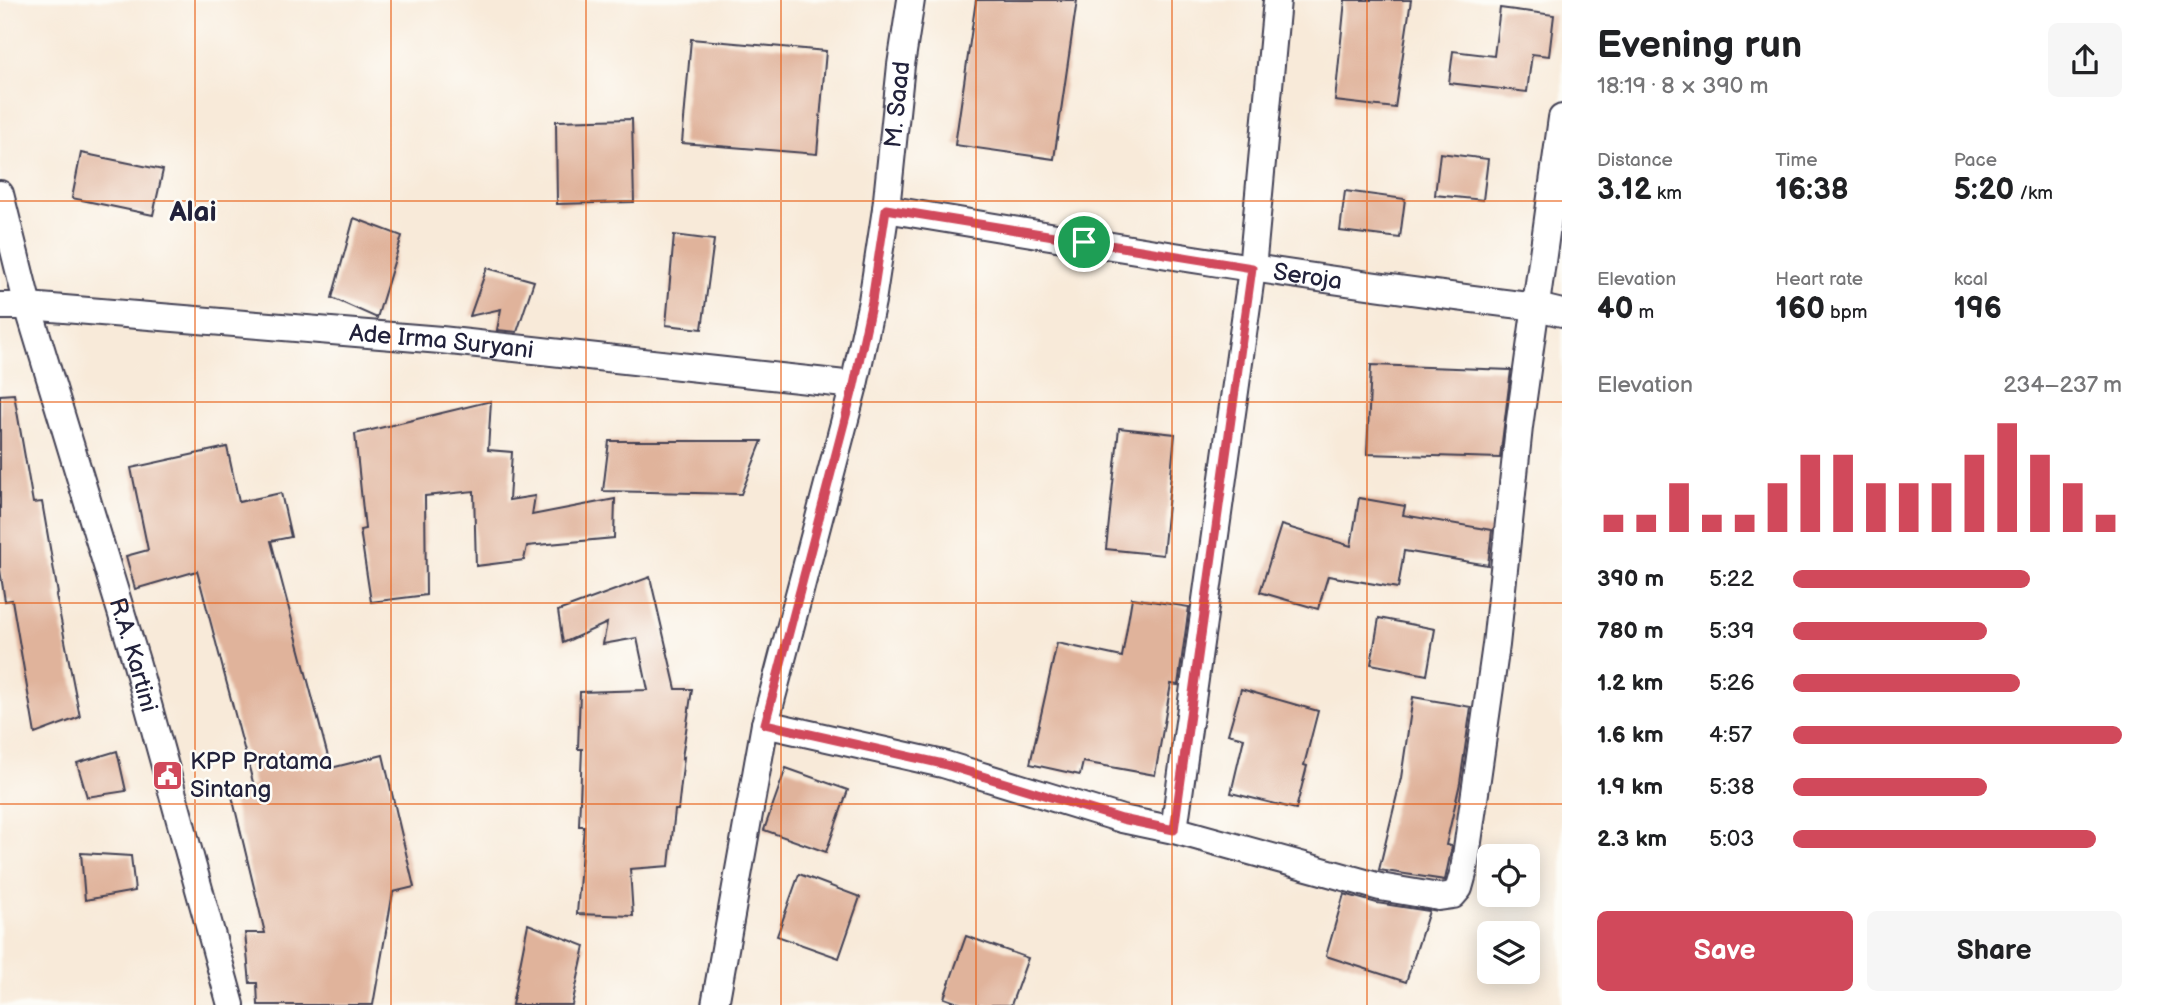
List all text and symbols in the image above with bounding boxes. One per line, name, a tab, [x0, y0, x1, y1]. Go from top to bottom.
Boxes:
text: Evening run	[1597, 23, 1802, 68]
button: share	[2048, 23, 2122, 97]
street label: M. Saad	[878, 60, 916, 149]
text: 18:19 · 8 × 390 m	[1597, 72, 1768, 100]
text: Distance	[1597, 149, 1673, 172]
text: Time	[1775, 149, 1817, 172]
text: Pace	[1954, 149, 1997, 172]
text: 3.12	[1597, 172, 1652, 208]
text: 16:38	[1775, 172, 1849, 208]
text: 5:20	[1954, 172, 2014, 208]
text: km	[1652, 182, 1682, 205]
text: /km	[2014, 182, 2053, 205]
district label: Alai	[168, 196, 217, 229]
pin	[1054, 212, 1114, 272]
icon: arrive	[1065, 223, 1103, 261]
street label: Seroja	[1271, 257, 1344, 296]
text: Elevation	[1597, 268, 1676, 291]
text: Heart rate	[1775, 268, 1863, 291]
text: kcal	[1954, 268, 1988, 291]
text: 40	[1597, 291, 1633, 327]
text: 160	[1775, 291, 1825, 327]
text: 196	[1954, 291, 2002, 327]
text: m	[1633, 301, 1654, 324]
text: bpm	[1825, 301, 1867, 324]
street label: Ade Irma Suryani	[348, 319, 535, 365]
text: Elevation	[1597, 371, 1693, 399]
text: 234–237 m	[2003, 371, 2122, 399]
text: 390 m	[1597, 565, 1664, 593]
text: 5:22	[1709, 565, 1754, 593]
street label: R.A. Kartini	[103, 594, 163, 715]
text: 780 m	[1597, 617, 1664, 645]
text: 5:39	[1709, 617, 1754, 645]
text: 1.2 km	[1597, 669, 1663, 697]
text: 5:26	[1709, 669, 1754, 697]
text: 1.6 km	[1597, 721, 1664, 749]
text: 4:57	[1709, 721, 1752, 749]
place label: KPP Pratama Sintang	[190, 747, 333, 804]
public building icon: KPP Pratama Sintang	[150, 758, 184, 792]
text: 1.9 km	[1597, 773, 1663, 801]
text: 5:38	[1709, 773, 1754, 801]
text: 2.3 km	[1597, 825, 1667, 853]
text: 5:03	[1709, 825, 1755, 853]
map controls	[1477, 844, 1540, 984]
button: locate	[1477, 844, 1540, 907]
button: Save	[1597, 911, 1853, 991]
button: Share	[1867, 911, 2122, 991]
button: layers	[1477, 921, 1540, 984]

